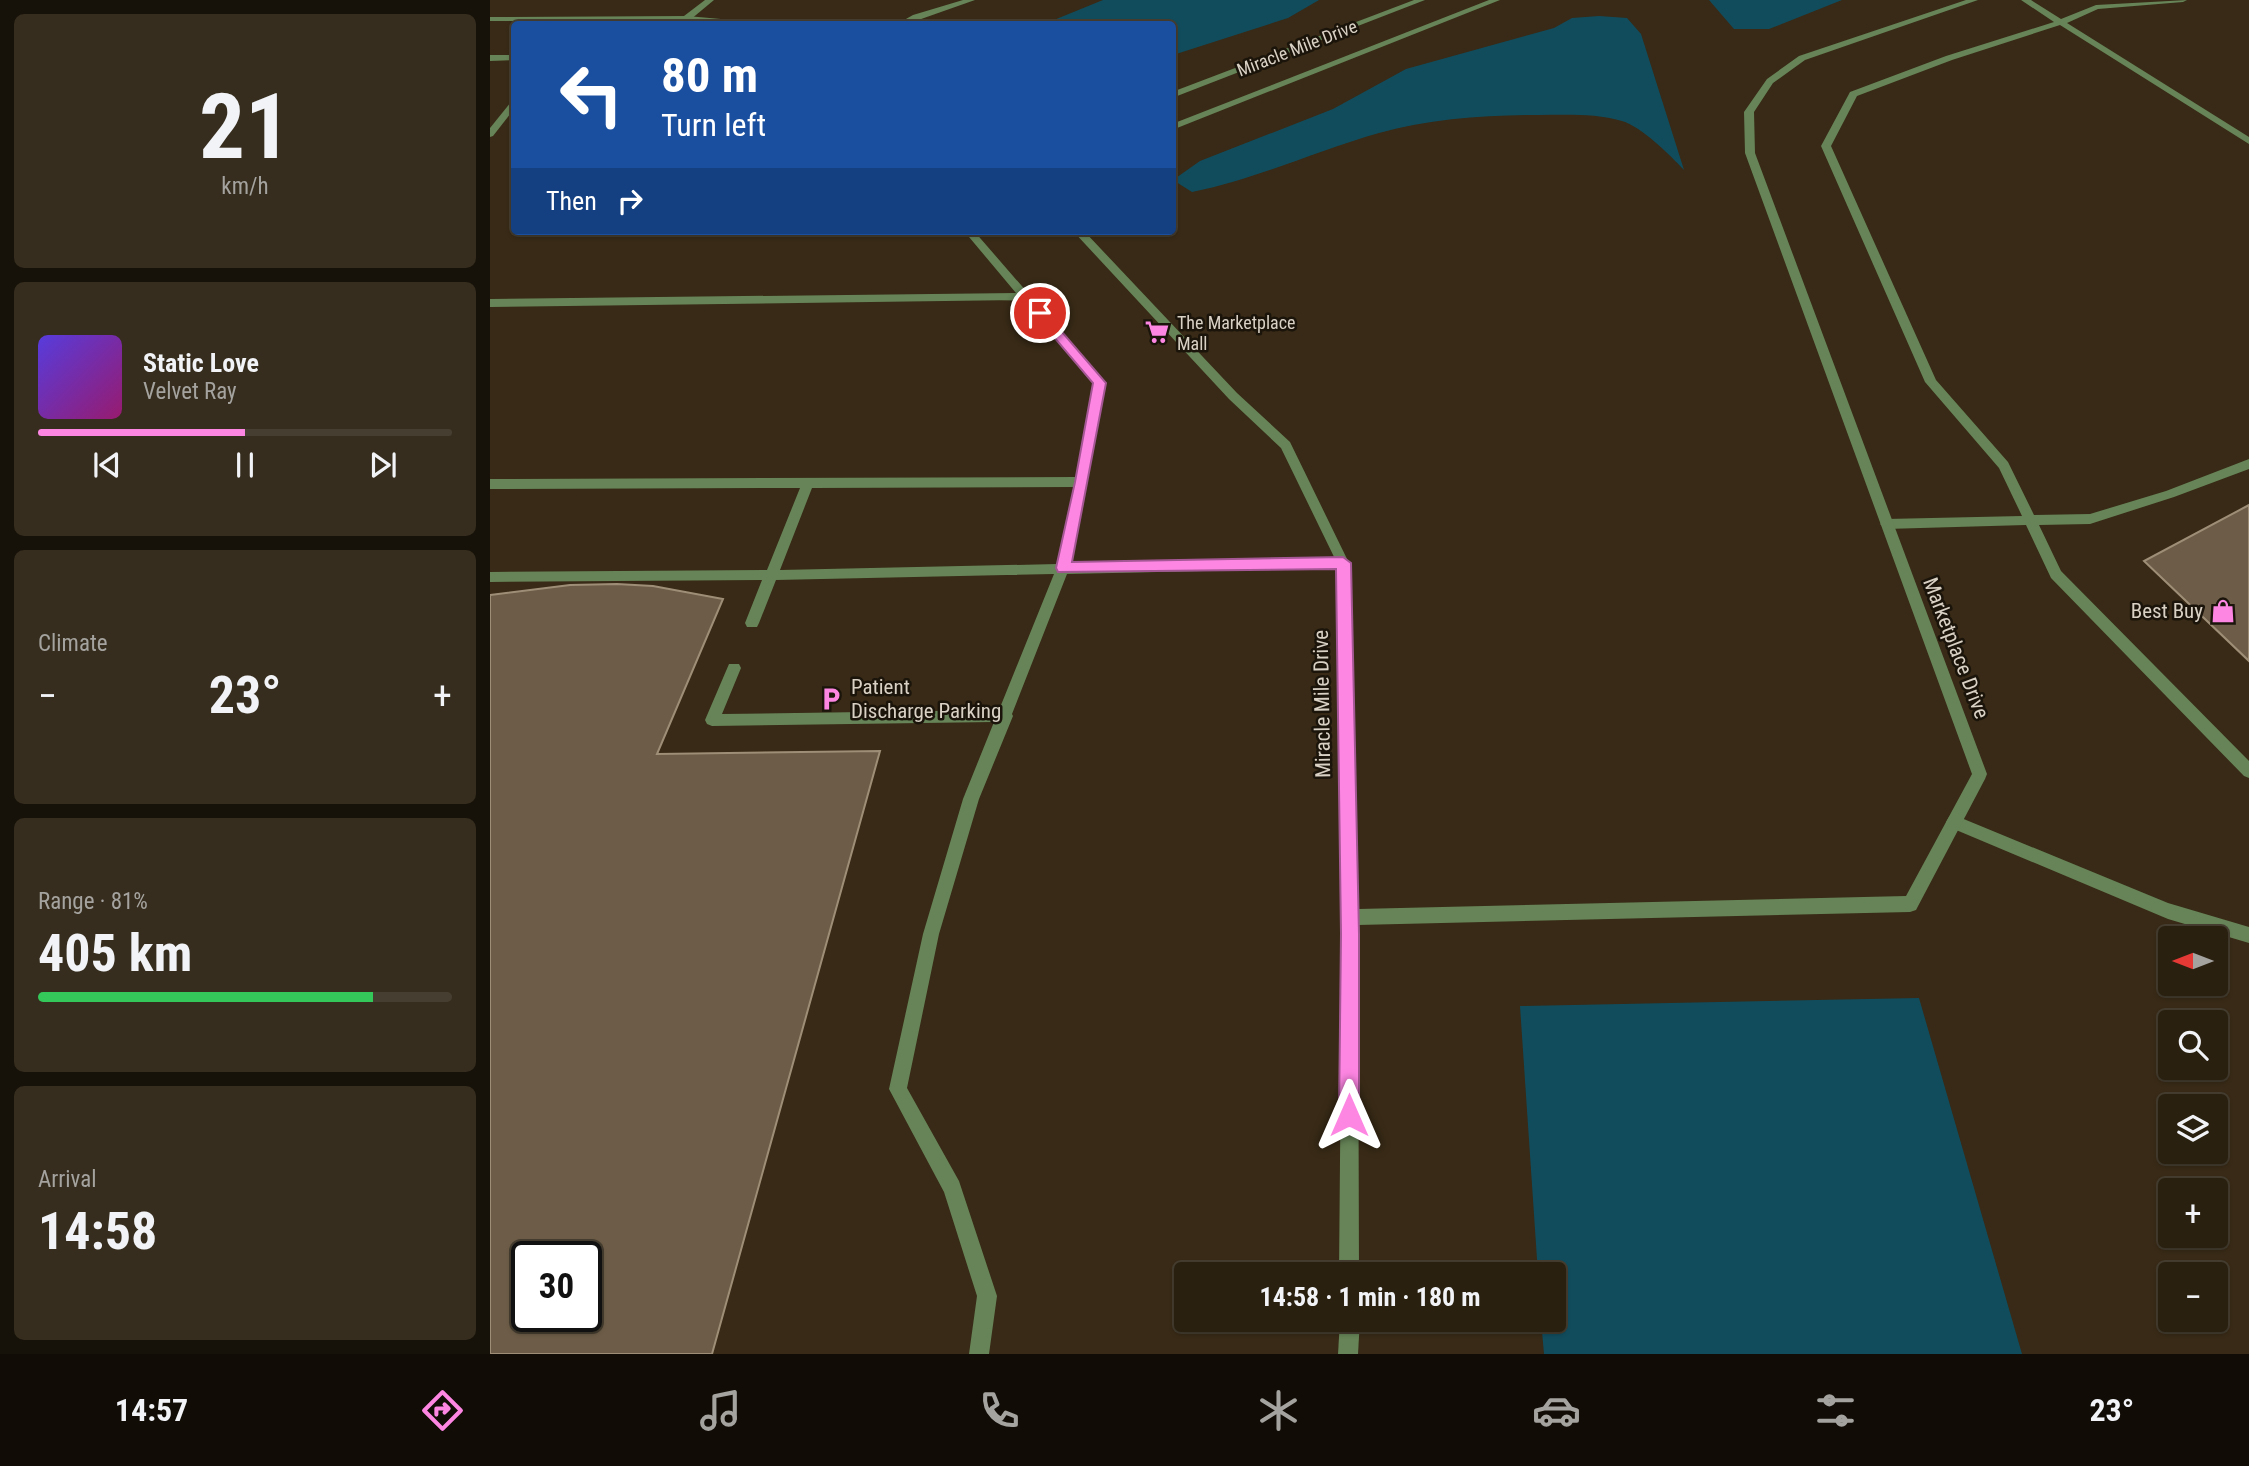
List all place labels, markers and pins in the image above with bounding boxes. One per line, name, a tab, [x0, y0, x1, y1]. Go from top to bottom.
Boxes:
pin	[1010, 283, 1070, 343]
place label: The Marketplace Mall	[1177, 312, 1295, 354]
supermarket icon: The Marketplace Mall	[1143, 318, 1171, 346]
shop icon: Best Buy	[2209, 597, 2237, 625]
place label: Best Buy	[2131, 599, 2203, 623]
place label: Patient Discharge Parking	[851, 675, 1001, 723]
parking icon: Patient Discharge Parking	[817, 685, 845, 713]

